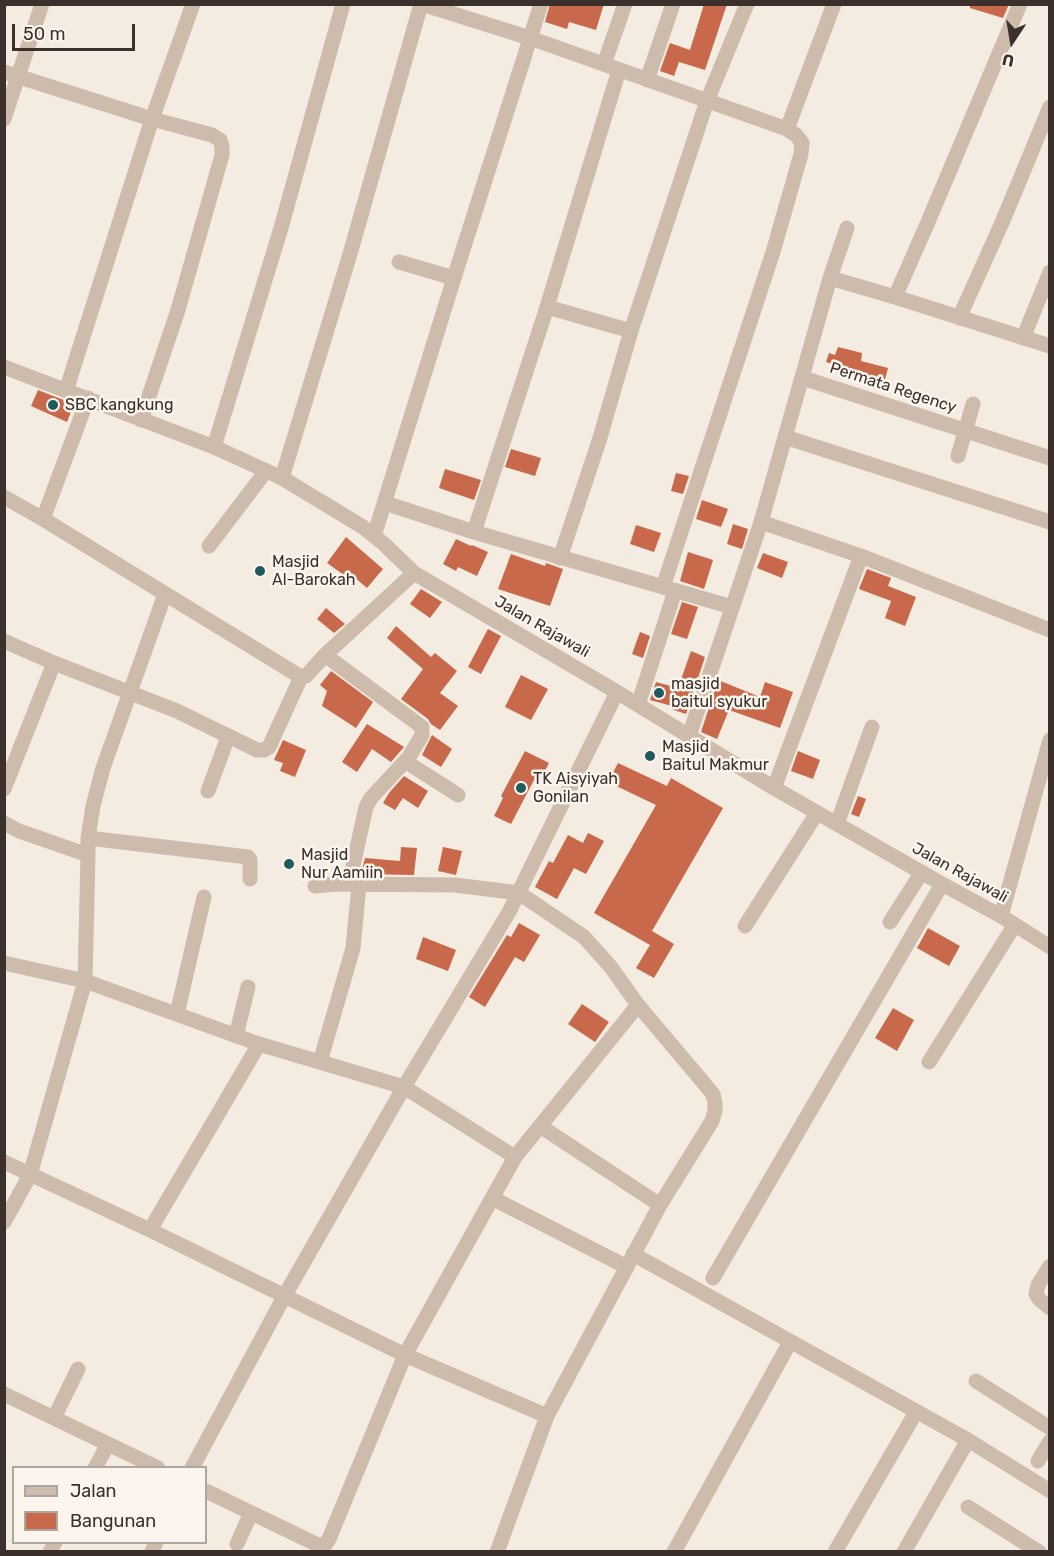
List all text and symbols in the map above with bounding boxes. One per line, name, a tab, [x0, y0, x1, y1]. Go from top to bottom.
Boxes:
scale bar	[15, 12, 138, 50]
north arrow	[982, 12, 1042, 72]
text: 50 m	[23, 23, 66, 45]
text: U	[1001, 50, 1016, 71]
street label: Permata Regency	[827, 358, 959, 418]
place label: SBC kangkung	[65, 395, 174, 415]
marker: SBC kangkung	[46, 398, 60, 412]
place label: Masjid Al-Barokah	[272, 552, 356, 590]
marker: Masjid Al-Barokah	[253, 564, 267, 578]
street label: Jalan Rajawali	[491, 592, 593, 662]
place label: masjid baitul syukur	[671, 674, 767, 712]
marker: masjid baitul syukur	[652, 686, 666, 700]
place label: Masjid Baitul Makmur	[662, 737, 769, 775]
marker: Masjid Baitul Makmur	[643, 749, 657, 763]
place label: TK Aisyiyah Gonilan	[533, 769, 618, 807]
marker: TK Aisyiyah Gonilan	[514, 781, 528, 795]
street label: Jalan Rajawali	[909, 839, 1011, 907]
place label: Masjid Nur Aamiin	[301, 845, 383, 883]
marker: Masjid Nur Aamiin	[282, 857, 296, 871]
legend	[12, 1466, 207, 1544]
text: Jalan	[70, 1480, 117, 1502]
text: Bangunan	[70, 1510, 156, 1532]

